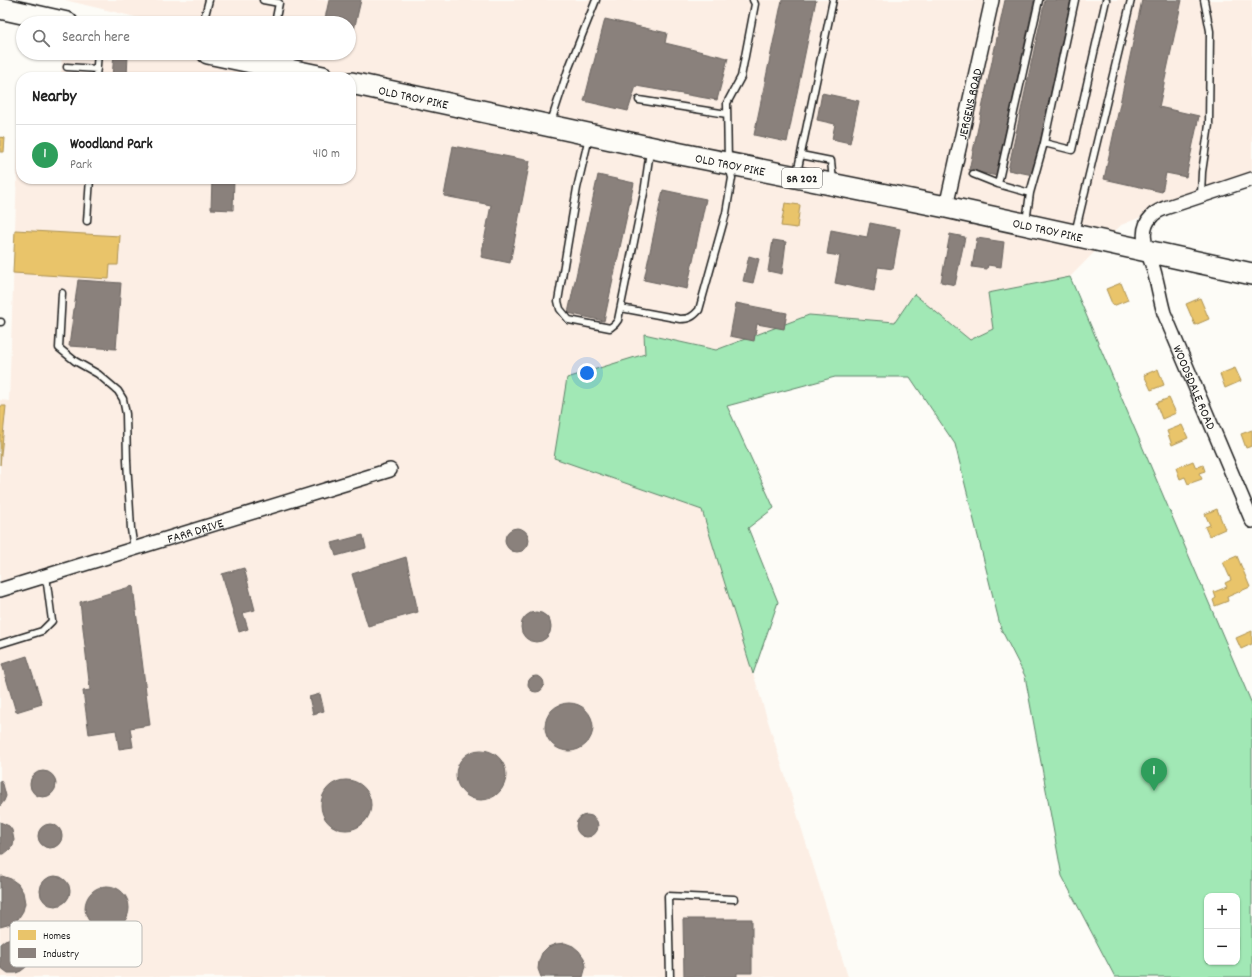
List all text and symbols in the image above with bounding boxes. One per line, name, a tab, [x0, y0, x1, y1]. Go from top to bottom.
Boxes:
search box	[16, 16, 356, 60]
icon: search	[30, 27, 52, 49]
text: Search here	[62, 27, 130, 49]
street label: JERGENS ROAD	[954, 66, 989, 141]
street label: OLD TROY PIKE	[376, 82, 450, 116]
text: Nearby	[32, 86, 76, 110]
text: Woodland Park	[70, 134, 153, 156]
text: 1	[44, 145, 46, 164]
text: 410 m	[313, 145, 340, 164]
street label: OLD TROY PIKE	[693, 150, 767, 183]
text: Park	[70, 156, 92, 175]
road number: SR 202	[782, 168, 822, 188]
street label: OLD TROY PIKE	[1010, 215, 1084, 249]
street label: WOODSDALE ROAD	[1167, 342, 1219, 434]
your location	[577, 363, 597, 383]
street label: FARR DRIVE	[165, 515, 226, 550]
pin: 1	[1141, 758, 1167, 791]
map controls	[1204, 893, 1240, 965]
button: +	[1204, 893, 1240, 929]
legend	[10, 921, 142, 967]
text: Homes	[43, 929, 71, 945]
button: −	[1204, 929, 1240, 965]
text: Industry	[43, 947, 79, 963]

